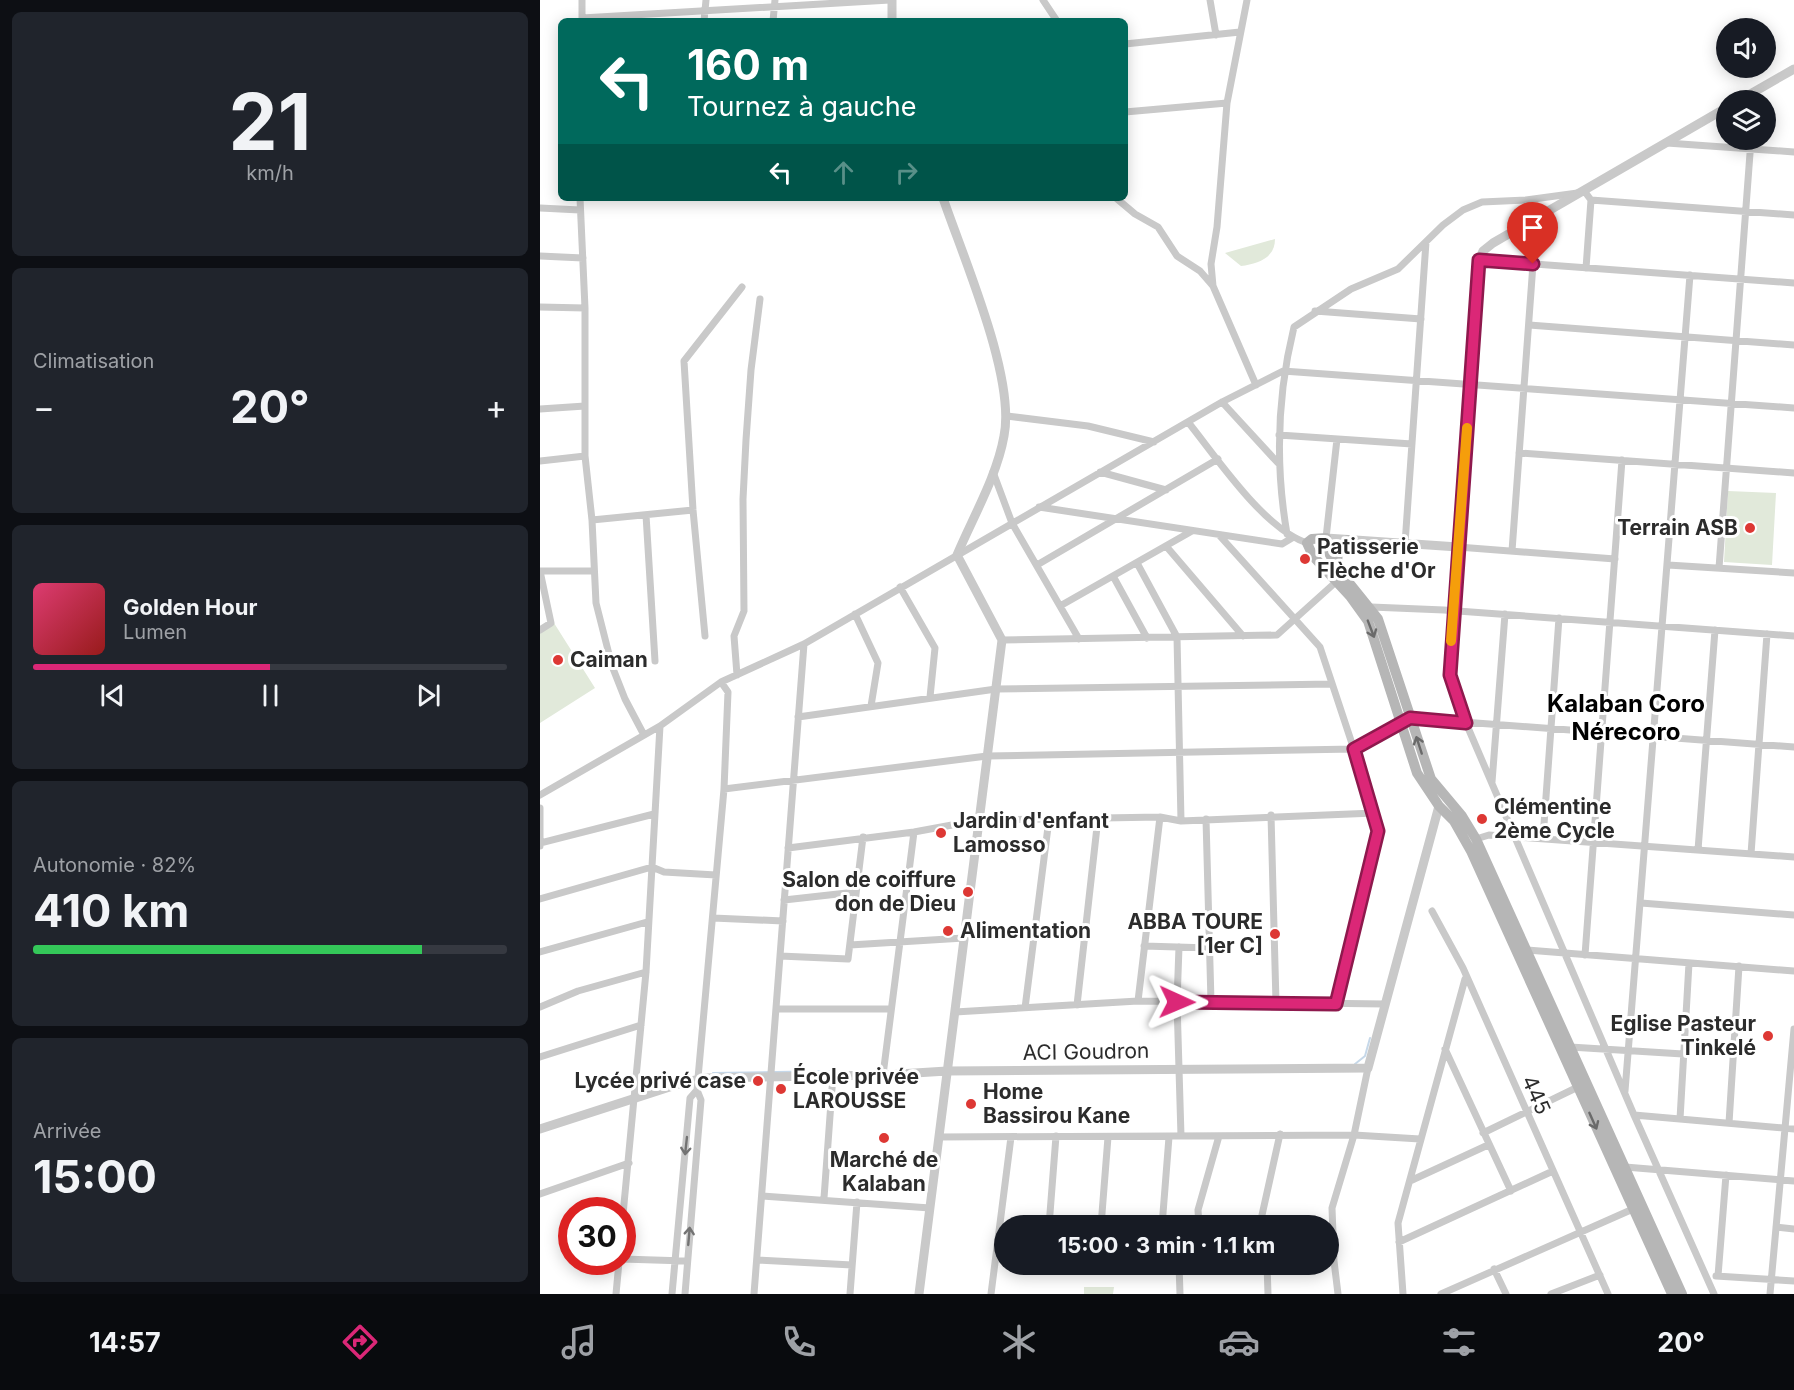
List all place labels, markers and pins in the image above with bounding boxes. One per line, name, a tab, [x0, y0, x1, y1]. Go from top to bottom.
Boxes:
pin	[1507, 202, 1558, 264]
place label: Terrain ASB	[1617, 515, 1738, 540]
marker: Terrain ASB	[1743, 521, 1757, 535]
place label: Patisserie Flèche d'Or	[1317, 534, 1436, 583]
marker: Patisserie Flèche d'Or	[1298, 552, 1312, 566]
place label: Caiman	[570, 647, 648, 672]
marker: Caiman	[551, 653, 565, 667]
place label: Clémentine 2ème Cycle	[1494, 794, 1615, 843]
place label: Jardin d'enfant Lamosso	[953, 808, 1109, 857]
marker: Clémentine 2ème Cycle	[1475, 812, 1489, 826]
marker: Jardin d'enfant Lamosso	[934, 826, 948, 840]
place label: Salon de coiffure don de Dieu	[782, 867, 956, 916]
marker: Salon de coiffure don de Dieu	[961, 885, 975, 899]
place label: ABBA TOURE [1er C]	[1127, 909, 1263, 958]
place label: Alimentation	[960, 918, 1091, 943]
marker: Alimentation	[941, 924, 955, 938]
marker: ABBA TOURE [1er C]	[1268, 927, 1282, 941]
place label: Eglise Pasteur Tinkelé	[1610, 1011, 1756, 1060]
marker: Eglise Pasteur Tinkelé	[1761, 1029, 1775, 1043]
place label: École privée LAROUSSE	[793, 1063, 919, 1113]
place label: Lycée privé case	[575, 1068, 746, 1093]
marker: Lycée privé case	[751, 1074, 765, 1088]
place label: Home Bassirou Kane	[983, 1079, 1130, 1128]
marker: École privée LAROUSSE	[774, 1082, 788, 1096]
marker: Home Bassirou Kane	[964, 1097, 978, 1111]
marker: Marché de Kalaban	[877, 1131, 891, 1145]
place label: Marché de Kalaban	[830, 1147, 938, 1196]

